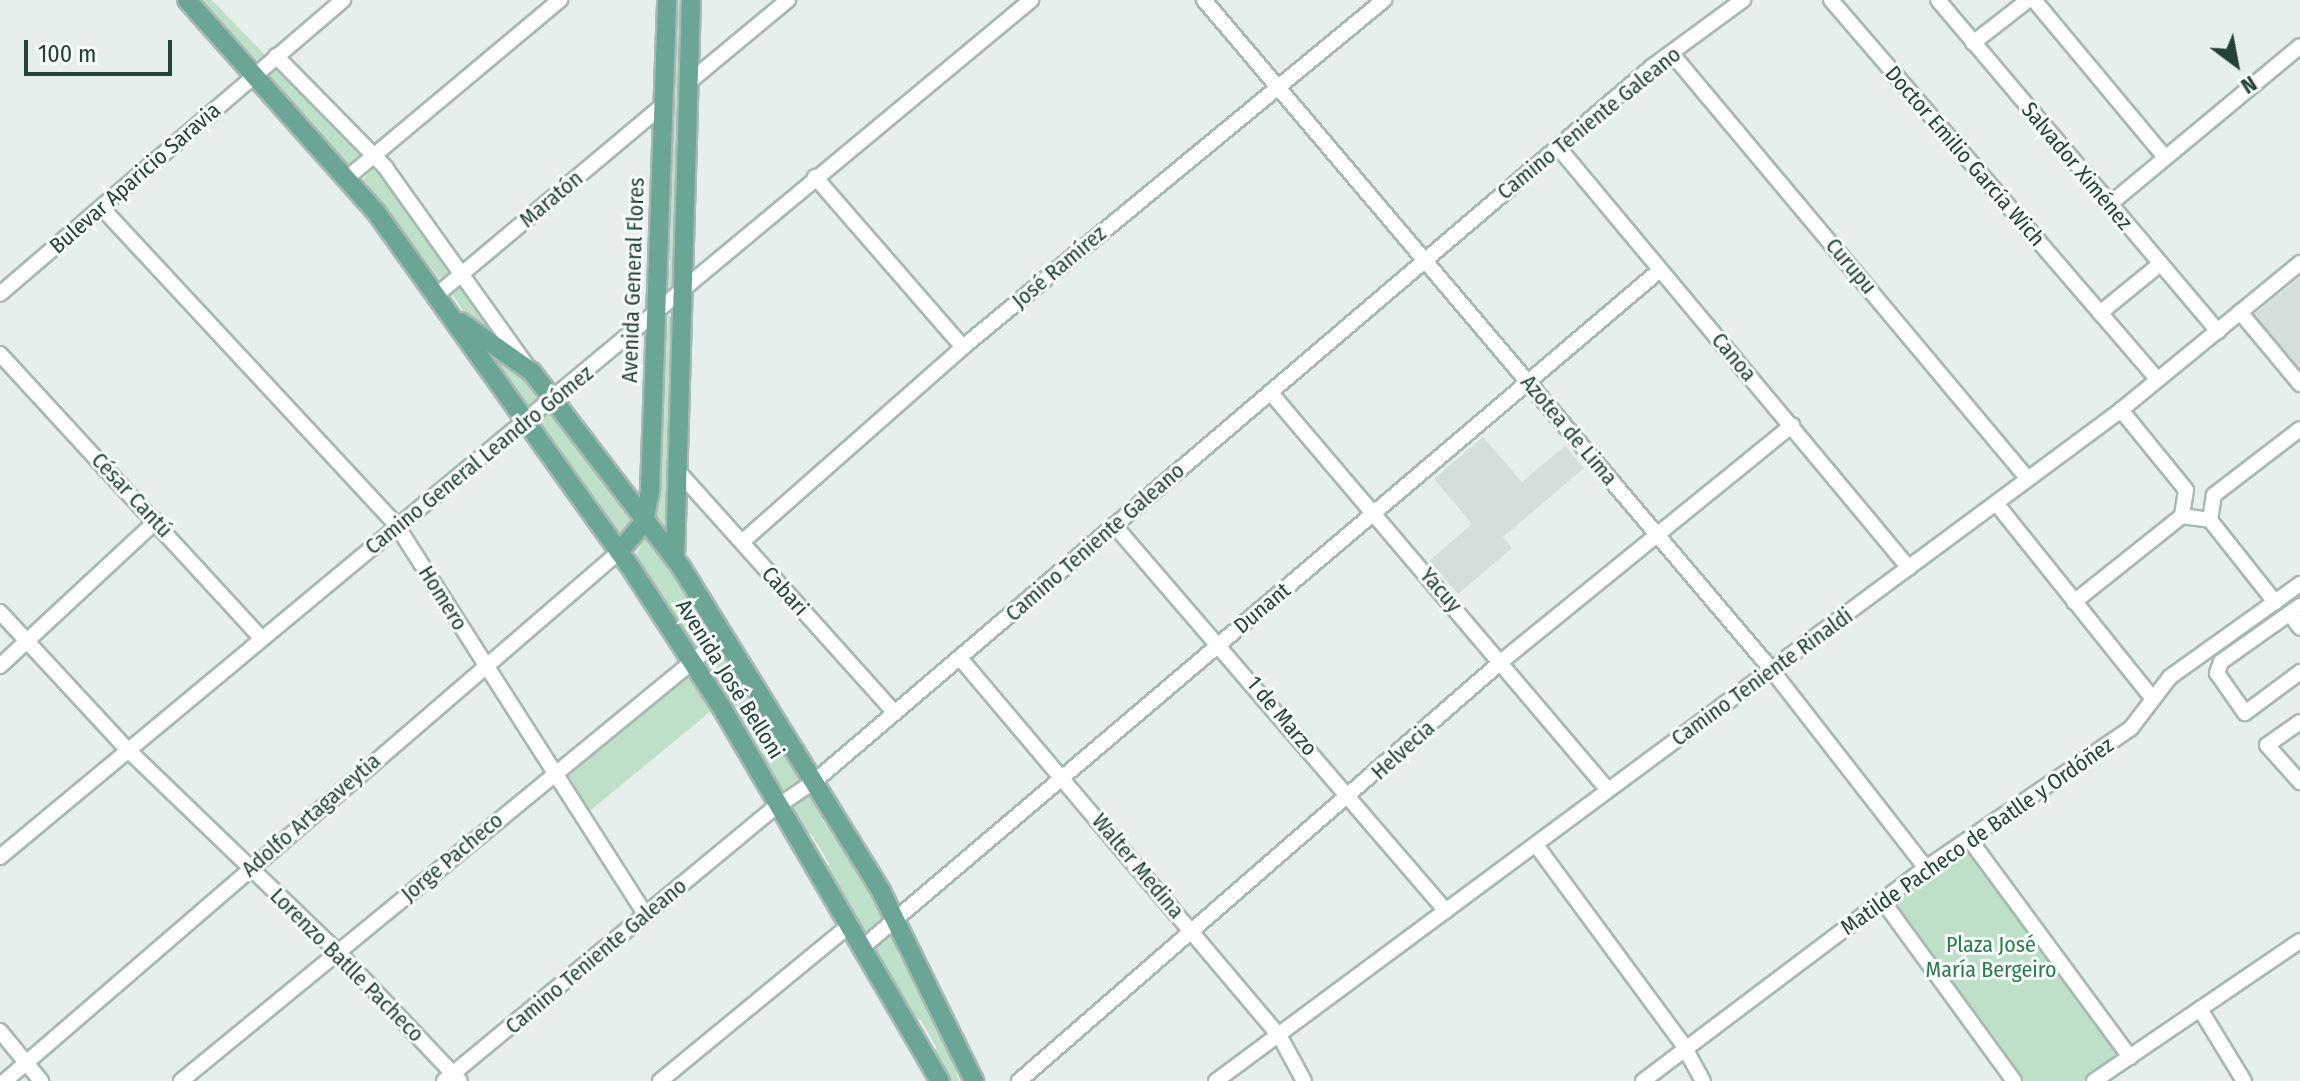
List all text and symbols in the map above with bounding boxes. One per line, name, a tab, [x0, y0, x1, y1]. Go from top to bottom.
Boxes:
scale bar	[28, 24, 176, 74]
north arrow	[2196, 24, 2276, 104]
text: 100 m	[38, 40, 96, 68]
street label: Camino Teniente Galeano	[1492, 41, 1686, 205]
street label: Doctor Emilio García Wich	[1880, 61, 2050, 251]
text: N	[2236, 70, 2262, 100]
street label: Bulevar Aparicio Saravia	[44, 97, 226, 259]
street label: Salvador Ximénez	[2016, 97, 2138, 235]
street label: Maratón	[514, 165, 588, 233]
street label: Avenida General Flores	[616, 177, 650, 383]
street label: José Ramírez	[1007, 220, 1111, 314]
street label: Curupu	[1820, 233, 1882, 299]
street label: Canoa	[1706, 327, 1762, 387]
street label: Camino General Leandro Gómez	[360, 360, 598, 560]
street label: Azotea de Lima	[1515, 369, 1623, 491]
street label: César Cantú	[86, 447, 178, 543]
street label: Camino Teniente Galeano	[1000, 457, 1190, 627]
street label: Homero	[413, 561, 473, 635]
street label: Cabari	[756, 561, 814, 621]
street label: Yacuy	[1414, 562, 1468, 618]
street label: Dunant	[1228, 577, 1296, 639]
street label: Avenida José Belloni	[670, 594, 790, 764]
street label: Camino Teniente Rinaldi	[1666, 602, 1858, 752]
street label: 1 de Marzo	[1241, 671, 1323, 761]
street label: Helvecia	[1366, 715, 1440, 785]
street label: Matilde Pacheco de Batlle y Ordóñez	[1836, 731, 2118, 941]
street label: Adolfo Artagaveytia	[236, 748, 386, 882]
street label: Jorge Pacheco	[396, 807, 508, 907]
street label: Walter Medina	[1086, 808, 1190, 924]
street label: Camino Teniente Galeano	[500, 872, 692, 1040]
street label: Lorenzo Batlle Pacheco	[265, 883, 429, 1047]
park label: Plaza José María Bergeiro	[1926, 931, 2056, 982]

